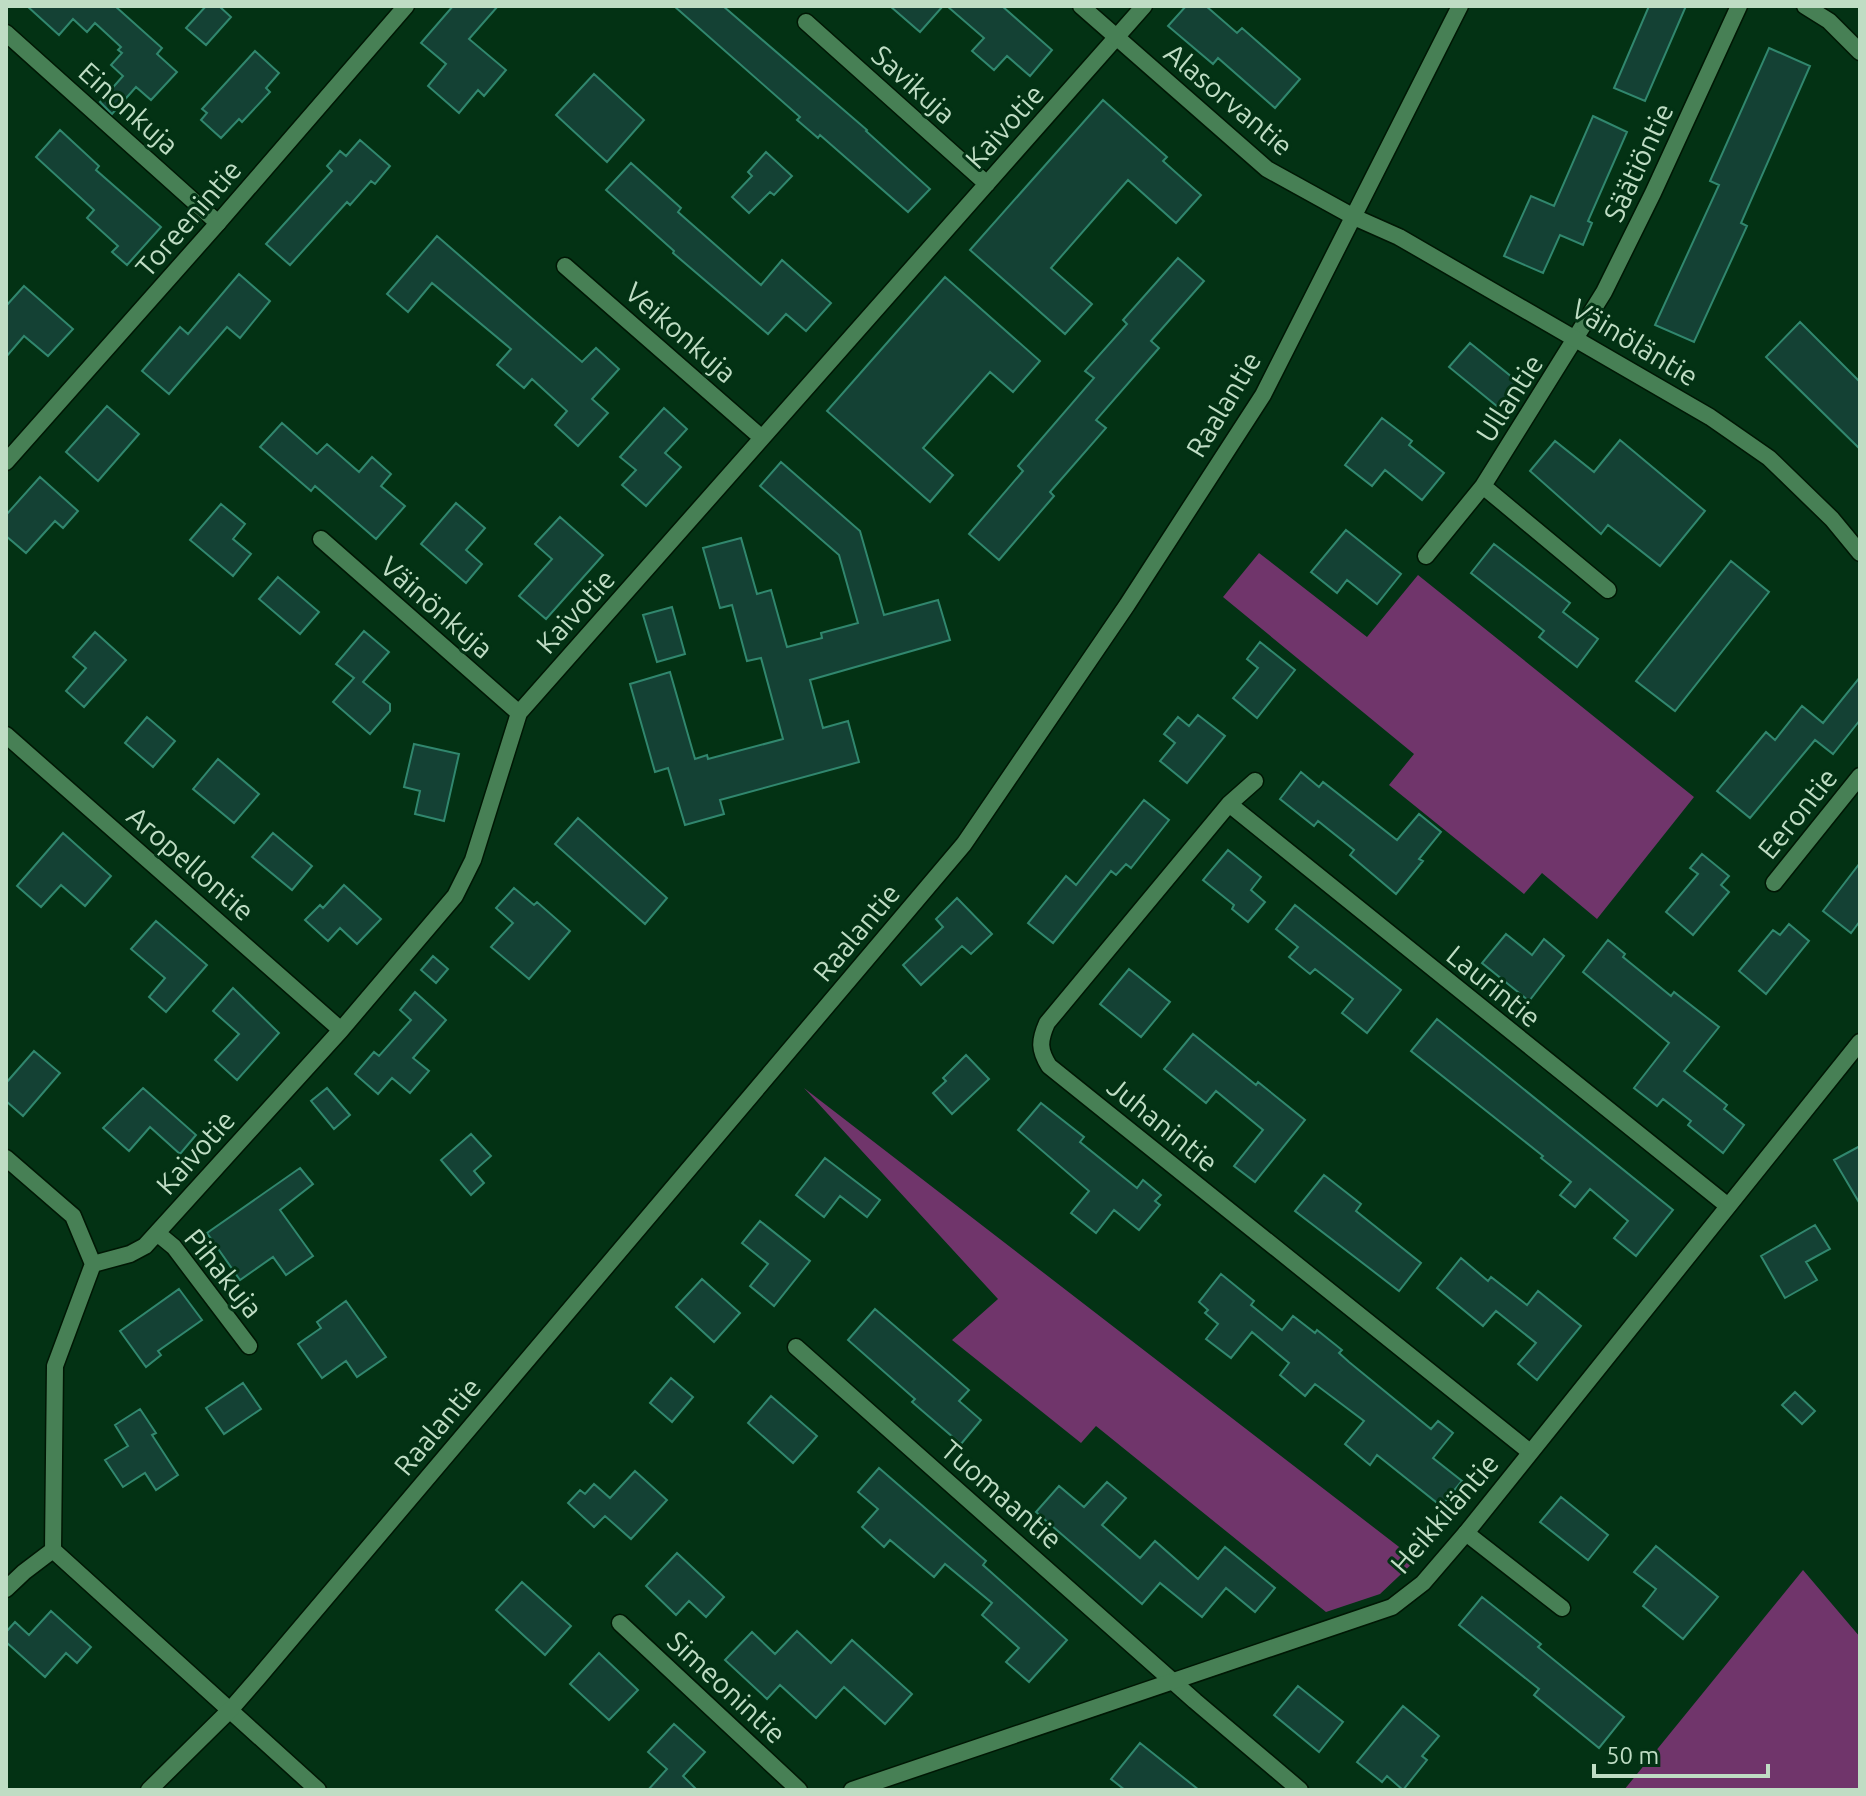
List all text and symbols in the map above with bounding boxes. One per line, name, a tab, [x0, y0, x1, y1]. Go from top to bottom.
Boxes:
street label: Alasorvantie	[1159, 37, 1299, 161]
street label: Savikuja	[866, 39, 962, 129]
street label: Einonkuja	[73, 56, 185, 160]
street label: Kaivotie	[959, 78, 1049, 174]
street label: Säätiöntie	[1597, 98, 1679, 226]
street label: Toreenintie	[129, 153, 247, 283]
street label: Veikonkuja	[619, 276, 743, 388]
street label: Väinöläntie	[1566, 292, 1704, 392]
street label: Raalantie	[1180, 346, 1266, 462]
street label: Ullantie	[1469, 349, 1549, 447]
street label: Väinönkuja	[375, 550, 499, 664]
street label: Kaivotie	[530, 563, 620, 659]
street label: Eerontie	[1751, 762, 1843, 864]
street label: Aropellontie	[121, 800, 261, 926]
street label: Raalantie	[806, 877, 906, 987]
street label: Laurintie	[1441, 939, 1547, 1033]
street label: Juhanintie	[1102, 1070, 1224, 1178]
street label: Kaivotie	[150, 1104, 240, 1200]
street label: Pihakuja	[179, 1222, 269, 1324]
street label: Raalantie	[387, 1371, 487, 1481]
street label: Tuomaantie	[935, 1433, 1069, 1555]
street label: Heikkiläntie	[1384, 1447, 1504, 1579]
street label: Simeonintie	[662, 1625, 792, 1749]
scale bar	[1594, 1728, 1768, 1778]
text: 50 m	[1606, 1742, 1659, 1769]

